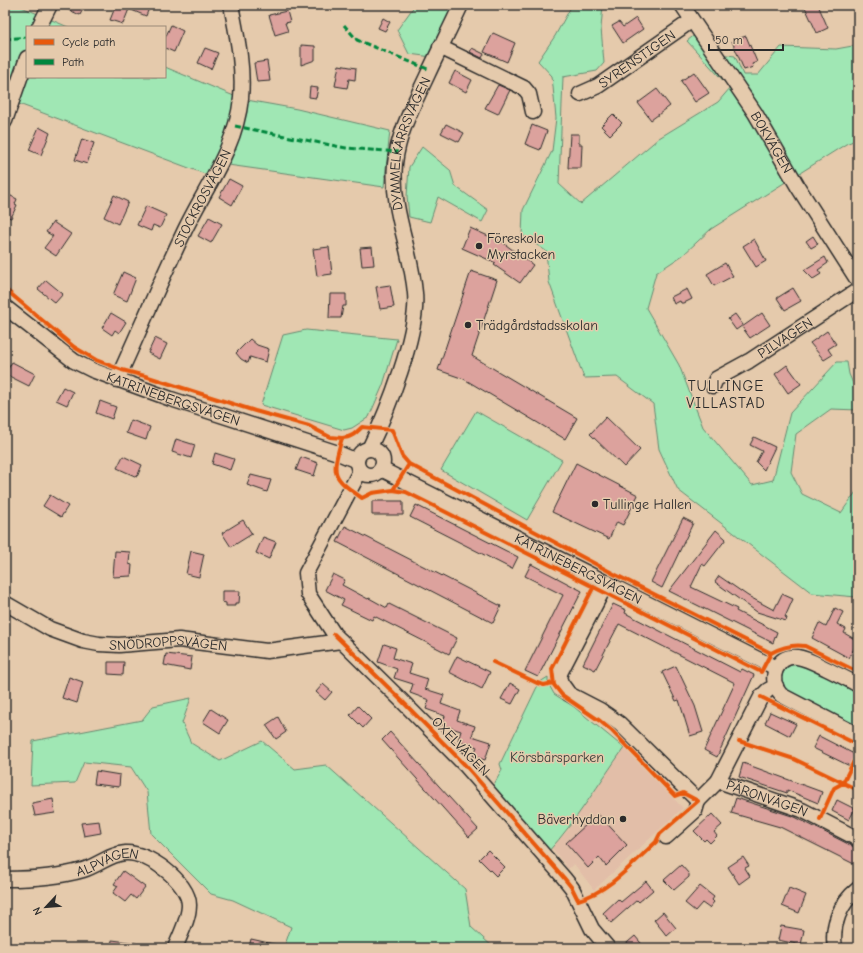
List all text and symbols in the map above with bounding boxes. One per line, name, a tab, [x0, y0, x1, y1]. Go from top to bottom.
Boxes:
legend	[26, 26, 166, 78]
scale bar	[709, 26, 783, 52]
street label: SYRENSTIGEN	[595, 27, 679, 92]
text: 50 m	[715, 33, 743, 47]
text: Cycle path	[62, 35, 115, 49]
text: Path	[62, 55, 84, 69]
street label: DYMMELKÄRRSVÄGEN	[386, 74, 434, 212]
street label: BOKVÄGEN	[747, 108, 796, 176]
street label: STOCKROSVÄGEN	[170, 147, 235, 250]
place label: Föreskola Myrstacken	[487, 230, 555, 263]
marker: Föreskola Myrstacken	[474, 241, 484, 251]
street label: PILVÄGEN	[754, 314, 816, 362]
place label: Trädgårdstadsskolan	[476, 317, 598, 334]
marker: Trädgårdstadsskolan	[463, 320, 473, 330]
street label: KATRINEBERGSVÄGEN	[104, 368, 242, 430]
district label: TULLINGE VILLASTAD	[686, 377, 766, 412]
place label: Tullinge Hallen	[603, 496, 692, 513]
marker: Tullinge Hallen	[590, 499, 600, 509]
street label: KATRINEBERGSVÄGEN	[512, 530, 645, 608]
street label: SNÖDROPPSVÄGEN	[109, 632, 228, 655]
street label: OXELVÄGEN	[428, 713, 493, 780]
park label: Körsbärsparken	[510, 749, 604, 766]
street label: PÄRONVÄGEN	[724, 777, 811, 821]
place label: Bäverhyddan	[538, 811, 615, 828]
marker: Bäverhyddan	[618, 814, 628, 824]
street label: ALPVÄGEN	[74, 845, 140, 880]
north arrow	[26, 887, 66, 927]
text: N	[30, 905, 45, 917]

